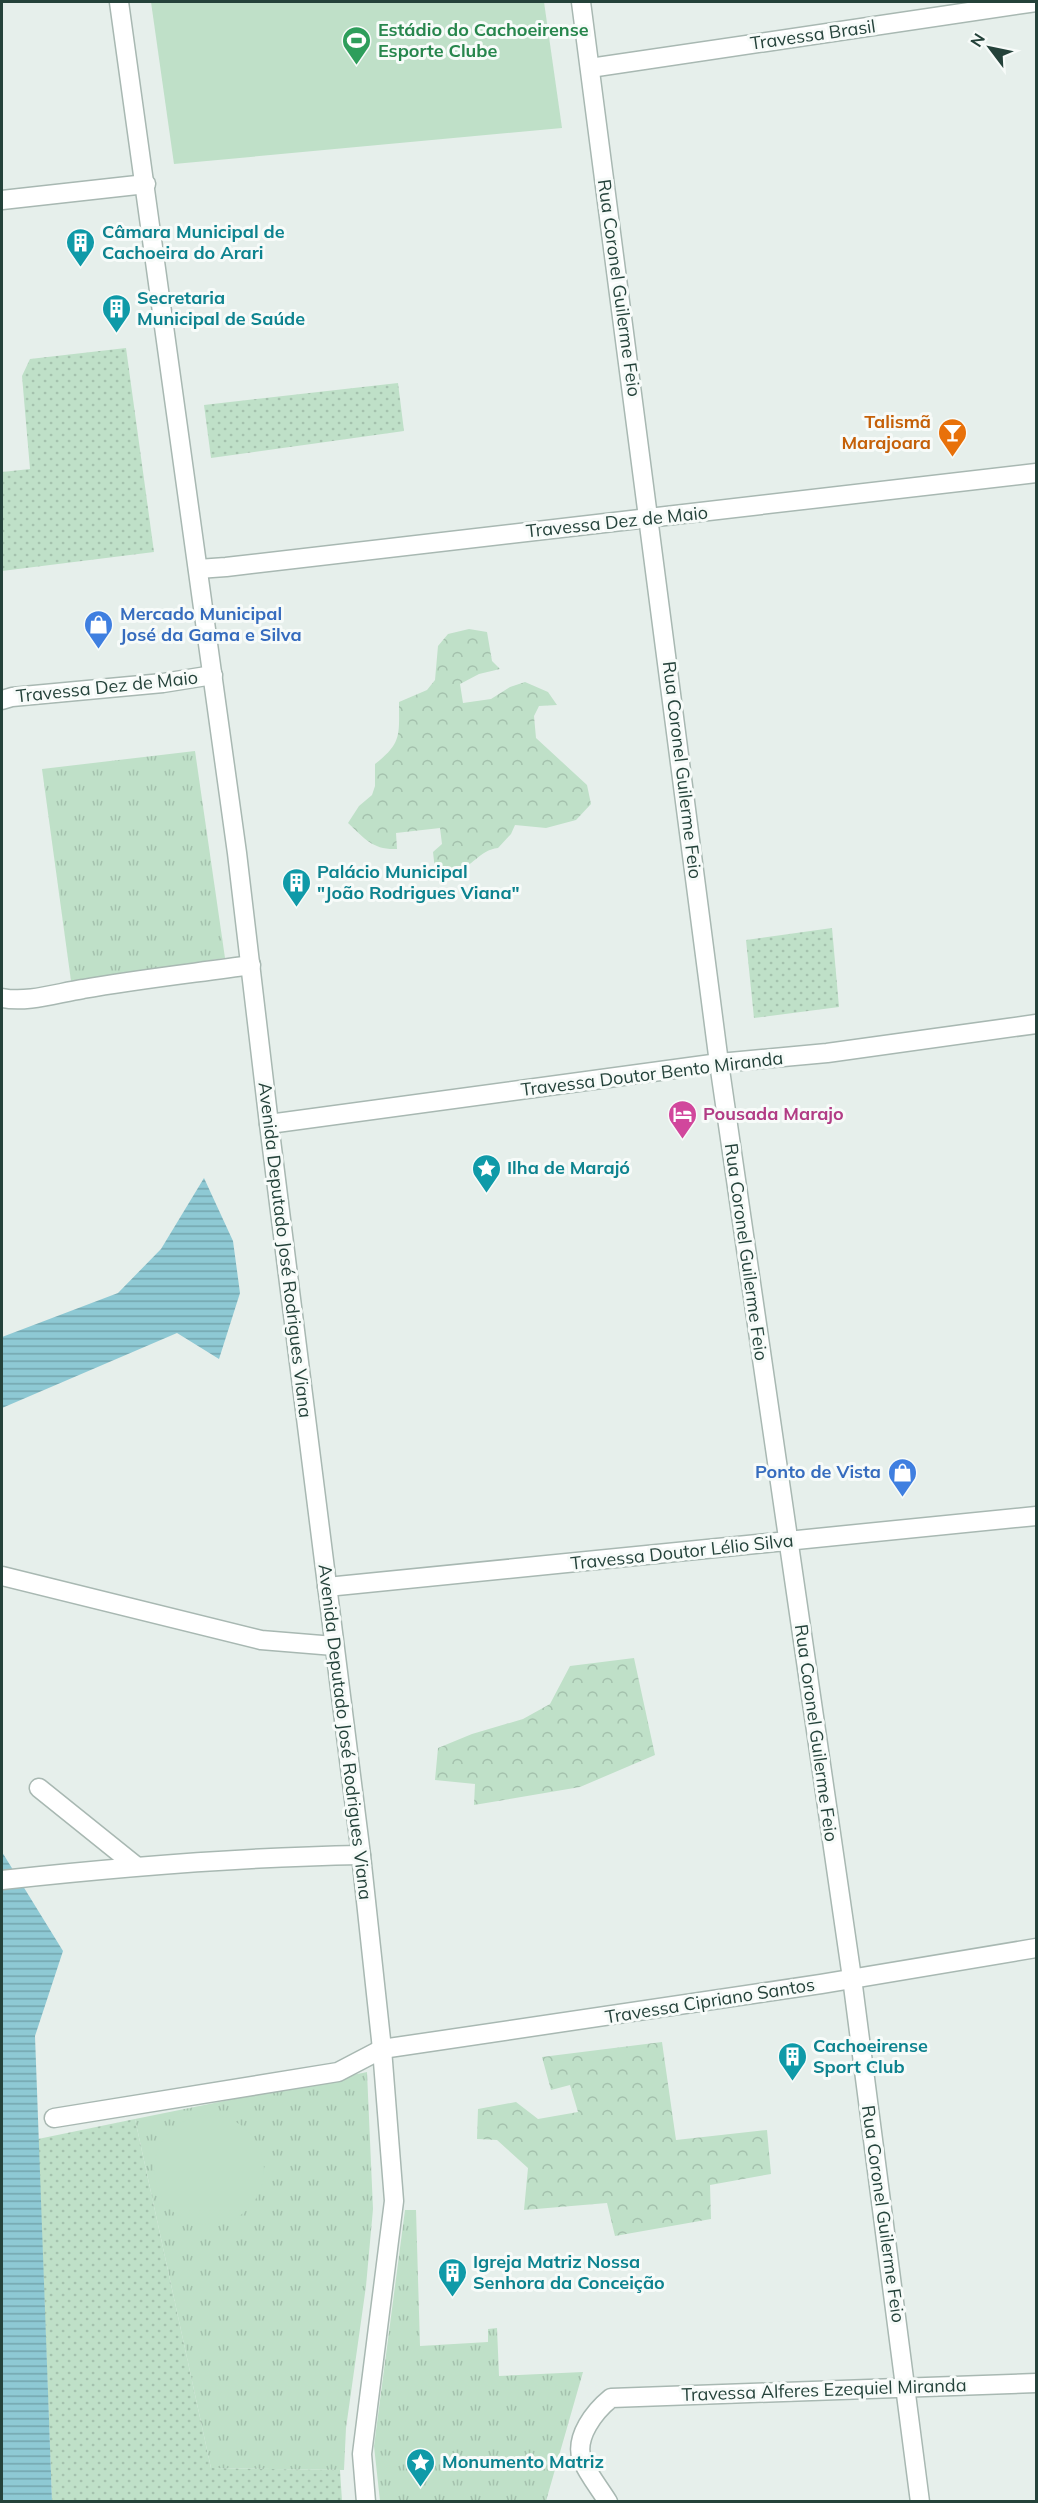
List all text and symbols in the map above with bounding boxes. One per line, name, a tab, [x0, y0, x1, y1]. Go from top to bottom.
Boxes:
street label: Travessa Brasil	[749, 14, 877, 55]
place label: Estádio do Cachoeirense Esporte Clube	[378, 18, 589, 62]
north arrow	[960, 18, 1020, 78]
sports icon: Estádio do Cachoeirense Esporte Clube	[341, 24, 373, 66]
text: N	[966, 30, 989, 50]
street label: Rua Coronel Guilerme Feio	[593, 178, 646, 398]
place label: Câmara Municipal de Cachoeira do Arari	[102, 220, 285, 264]
building icon: Câmara Municipal de Cachoeira do Arari	[65, 226, 97, 268]
place label: Secretaria Municipal de Saúde	[137, 286, 305, 330]
building icon: Secretaria Municipal de Saúde	[100, 292, 132, 334]
place label: Talismã Marajoara	[841, 410, 931, 454]
bar icon: Talismã Marajoara	[936, 416, 968, 458]
street label: Travessa Dez de Maio	[525, 501, 709, 542]
place label: Mercado Municipal José da Gama e Silva	[120, 602, 302, 646]
shop icon: Mercado Municipal José da Gama e Silva	[83, 608, 115, 650]
street label: Rua Coronel Guilerme Feio	[658, 660, 707, 880]
street label: Travessa Dez de Maio	[15, 666, 199, 707]
place label: Palácio Municipal "João Rodrigues Viana"	[317, 860, 520, 904]
building icon: Palácio Municipal "João Rodrigues Viana"	[280, 866, 312, 908]
street label: Travessa Doutor Bento Miranda	[520, 1046, 784, 1101]
street label: Avenida Deputado José Rodrigues Viana	[253, 1081, 317, 1419]
hotel icon: Pousada Marajo	[666, 1098, 698, 1140]
place label: Pousada Marajo	[703, 1102, 844, 1125]
street label: Rua Coronel Guilerme Feio	[720, 1142, 773, 1362]
place icon: Ilha de Marajó	[470, 1152, 502, 1194]
place label: Ilha de Marajó	[507, 1156, 630, 1179]
shop icon: Ponto de Vista	[886, 1456, 918, 1498]
place label: Ponto de Vista	[755, 1460, 881, 1483]
street label: Travessa Doutor Lélio Silva	[569, 1528, 795, 1575]
street label: Avenida Deputado José Rodrigues Viana	[313, 1563, 377, 1901]
street label: Rua Coronel Guilerme Feio	[790, 1623, 843, 1843]
street label: Travessa Cipriano Santos	[604, 1973, 816, 2028]
place label: Cachoeirense Sport Club	[813, 2034, 928, 2078]
building icon: Cachoeirense Sport Club	[776, 2040, 808, 2082]
street label: Rua Coronel Guilerme Feio	[857, 2104, 910, 2324]
place label: Igreja Matriz Nossa Senhora da Conceição	[473, 2250, 665, 2294]
building icon: Igreja Matriz Nossa Senhora da Conceição	[436, 2256, 468, 2298]
street label: Travessa Alferes Ezequiel Miranda	[681, 2373, 967, 2406]
place icon: Monumento Matriz	[405, 2446, 437, 2488]
place label: Monumento Matriz	[442, 2450, 604, 2473]

